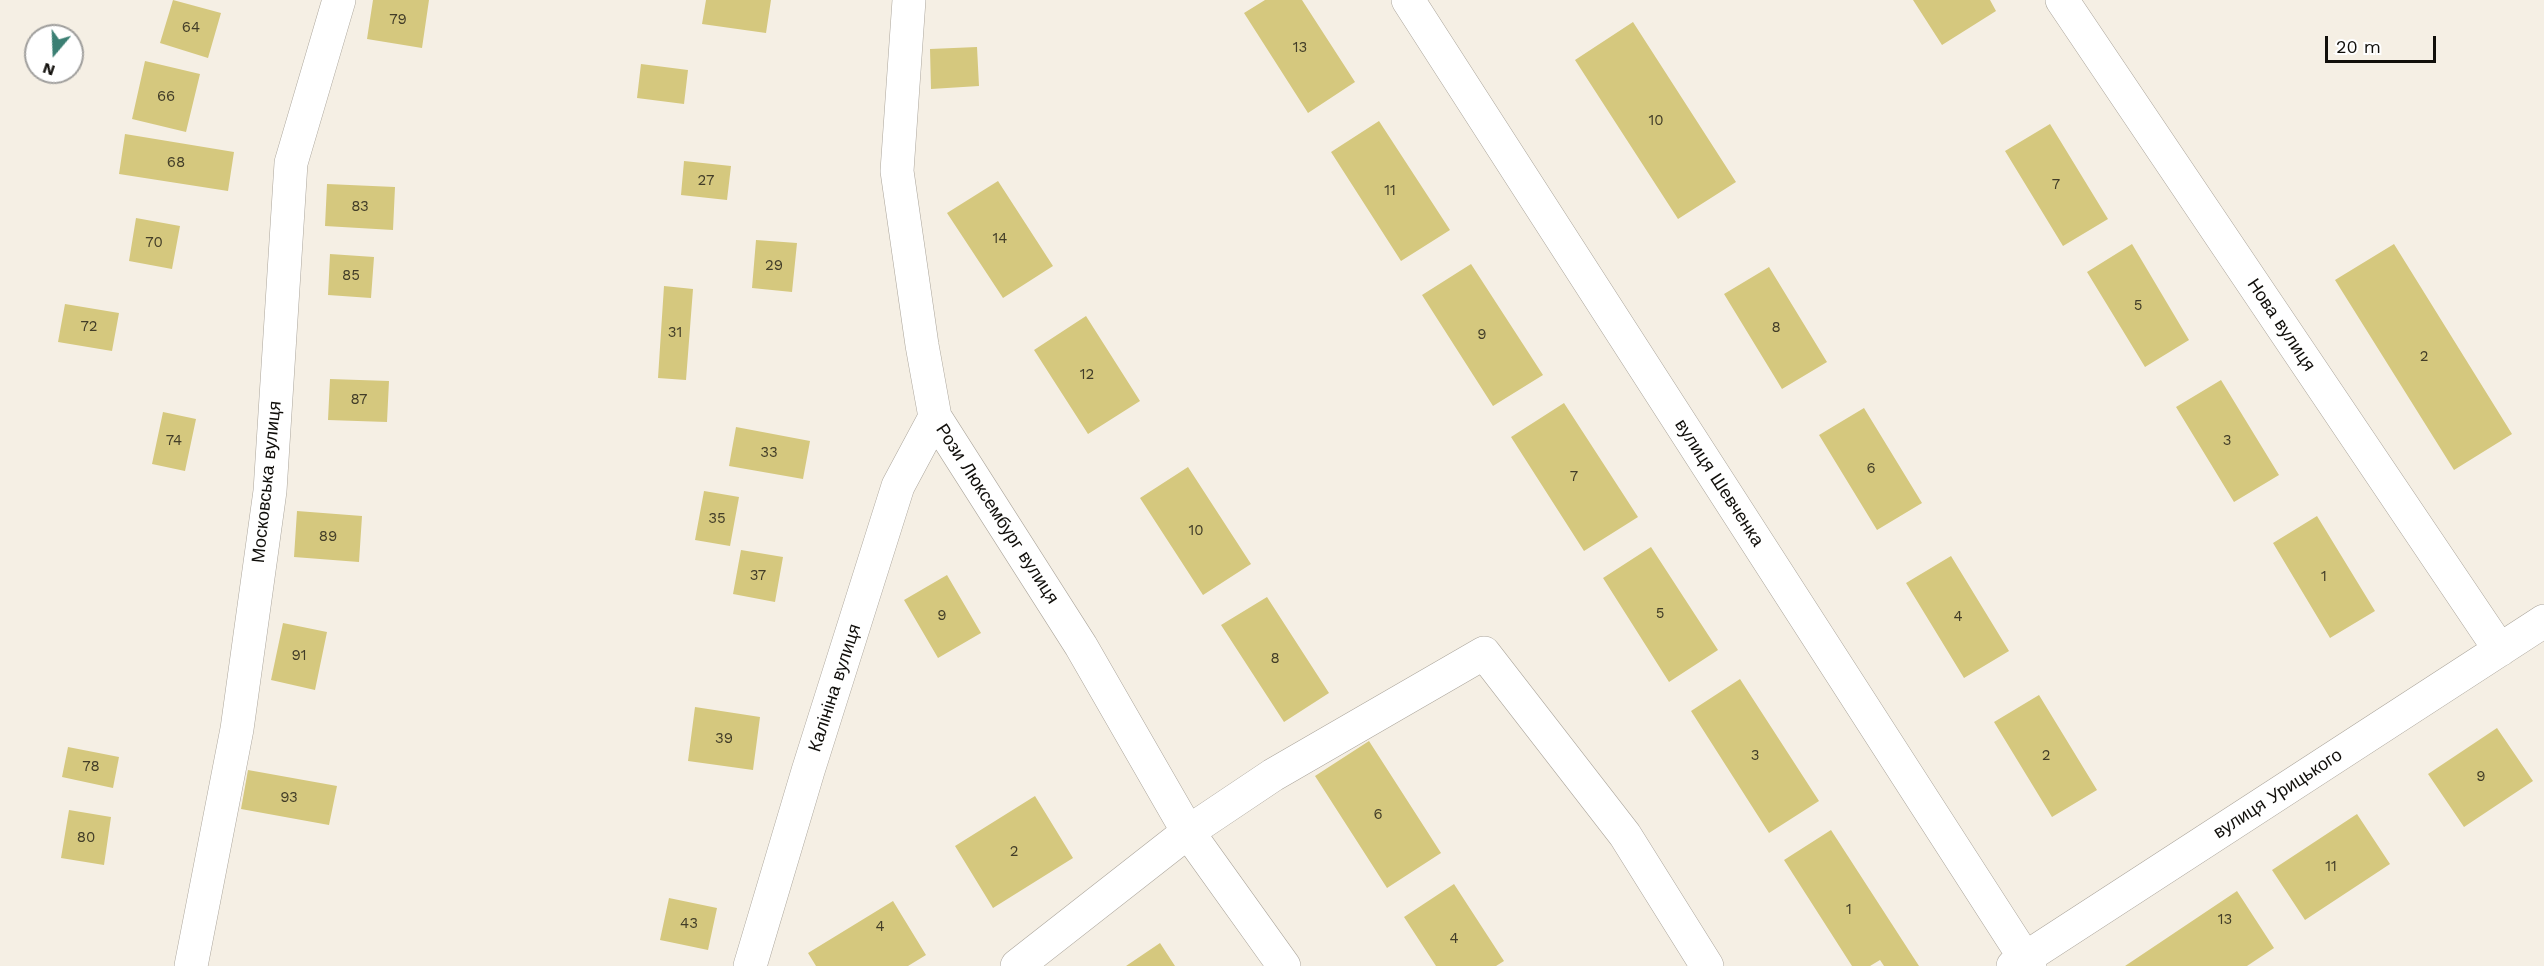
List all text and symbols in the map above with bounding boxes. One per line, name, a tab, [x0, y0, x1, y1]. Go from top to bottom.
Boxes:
house number: 79	[389, 11, 407, 29]
house number: 64	[182, 19, 200, 37]
north arrow	[24, 24, 84, 84]
scale bar	[2328, 24, 2439, 62]
text: 20 m	[2336, 36, 2381, 57]
house number: 13	[1293, 39, 1307, 57]
text: N	[40, 59, 57, 81]
house number: 66	[157, 88, 175, 106]
house number: 10	[1648, 112, 1664, 130]
house number: 68	[167, 154, 185, 172]
house number: 27	[698, 172, 714, 190]
house number: 7	[2052, 176, 2060, 194]
house number: 11	[1384, 182, 1396, 200]
house number: 83	[351, 198, 369, 216]
house number: 14	[992, 230, 1008, 248]
house number: 70	[145, 234, 163, 252]
house number: 29	[765, 257, 783, 275]
house number: 85	[342, 267, 360, 285]
street label: Нова вулиця	[2242, 275, 2320, 375]
house number: 5	[2134, 297, 2142, 315]
house number: 72	[80, 318, 98, 336]
house number: 8	[1771, 319, 1781, 337]
house number: 31	[668, 324, 682, 342]
house number: 9	[1477, 326, 1487, 344]
house number: 2	[2420, 348, 2428, 366]
house number: 12	[1080, 366, 1094, 384]
house number: 87	[350, 391, 368, 409]
street label: Московська вулиця	[248, 400, 286, 564]
street label: вулиця Шевченка	[1670, 415, 1768, 551]
street label: Рози Люксембург вулиця	[931, 420, 1063, 608]
house number: 74	[166, 432, 182, 450]
house number: 3	[2223, 432, 2231, 450]
house number: 33	[760, 444, 778, 462]
house number: 6	[1866, 460, 1876, 478]
house number: 7	[1570, 468, 1578, 486]
house number: 35	[708, 510, 726, 528]
house number: 10	[1188, 522, 1204, 540]
house number: 89	[319, 528, 337, 546]
house number: 37	[750, 567, 766, 585]
house number: 1	[2321, 568, 2327, 586]
house number: 5	[1656, 605, 1664, 623]
house number: 9	[937, 607, 947, 625]
house number: 4	[1953, 608, 1963, 626]
street label: Калініна вулиця	[804, 621, 866, 755]
house number: 91	[291, 647, 307, 665]
house number: 8	[1270, 650, 1280, 668]
house number: 39	[715, 730, 733, 748]
street label: вулиця Урицького	[2210, 744, 2346, 844]
house number: 3	[1751, 747, 1759, 765]
house number: 2	[2042, 747, 2050, 765]
house number: 78	[82, 758, 100, 776]
house number: 9	[2476, 768, 2486, 786]
house number: 93	[280, 789, 298, 807]
house number: 6	[1373, 806, 1383, 824]
house number: 80	[77, 829, 95, 847]
house number: 2	[1010, 843, 1018, 861]
house number: 11	[2325, 858, 2337, 876]
house number: 1	[1846, 901, 1852, 919]
house number: 13	[2218, 911, 2232, 929]
house number: 43	[680, 915, 698, 933]
house number: 4	[875, 918, 885, 936]
house number: 4	[1449, 930, 1459, 948]

